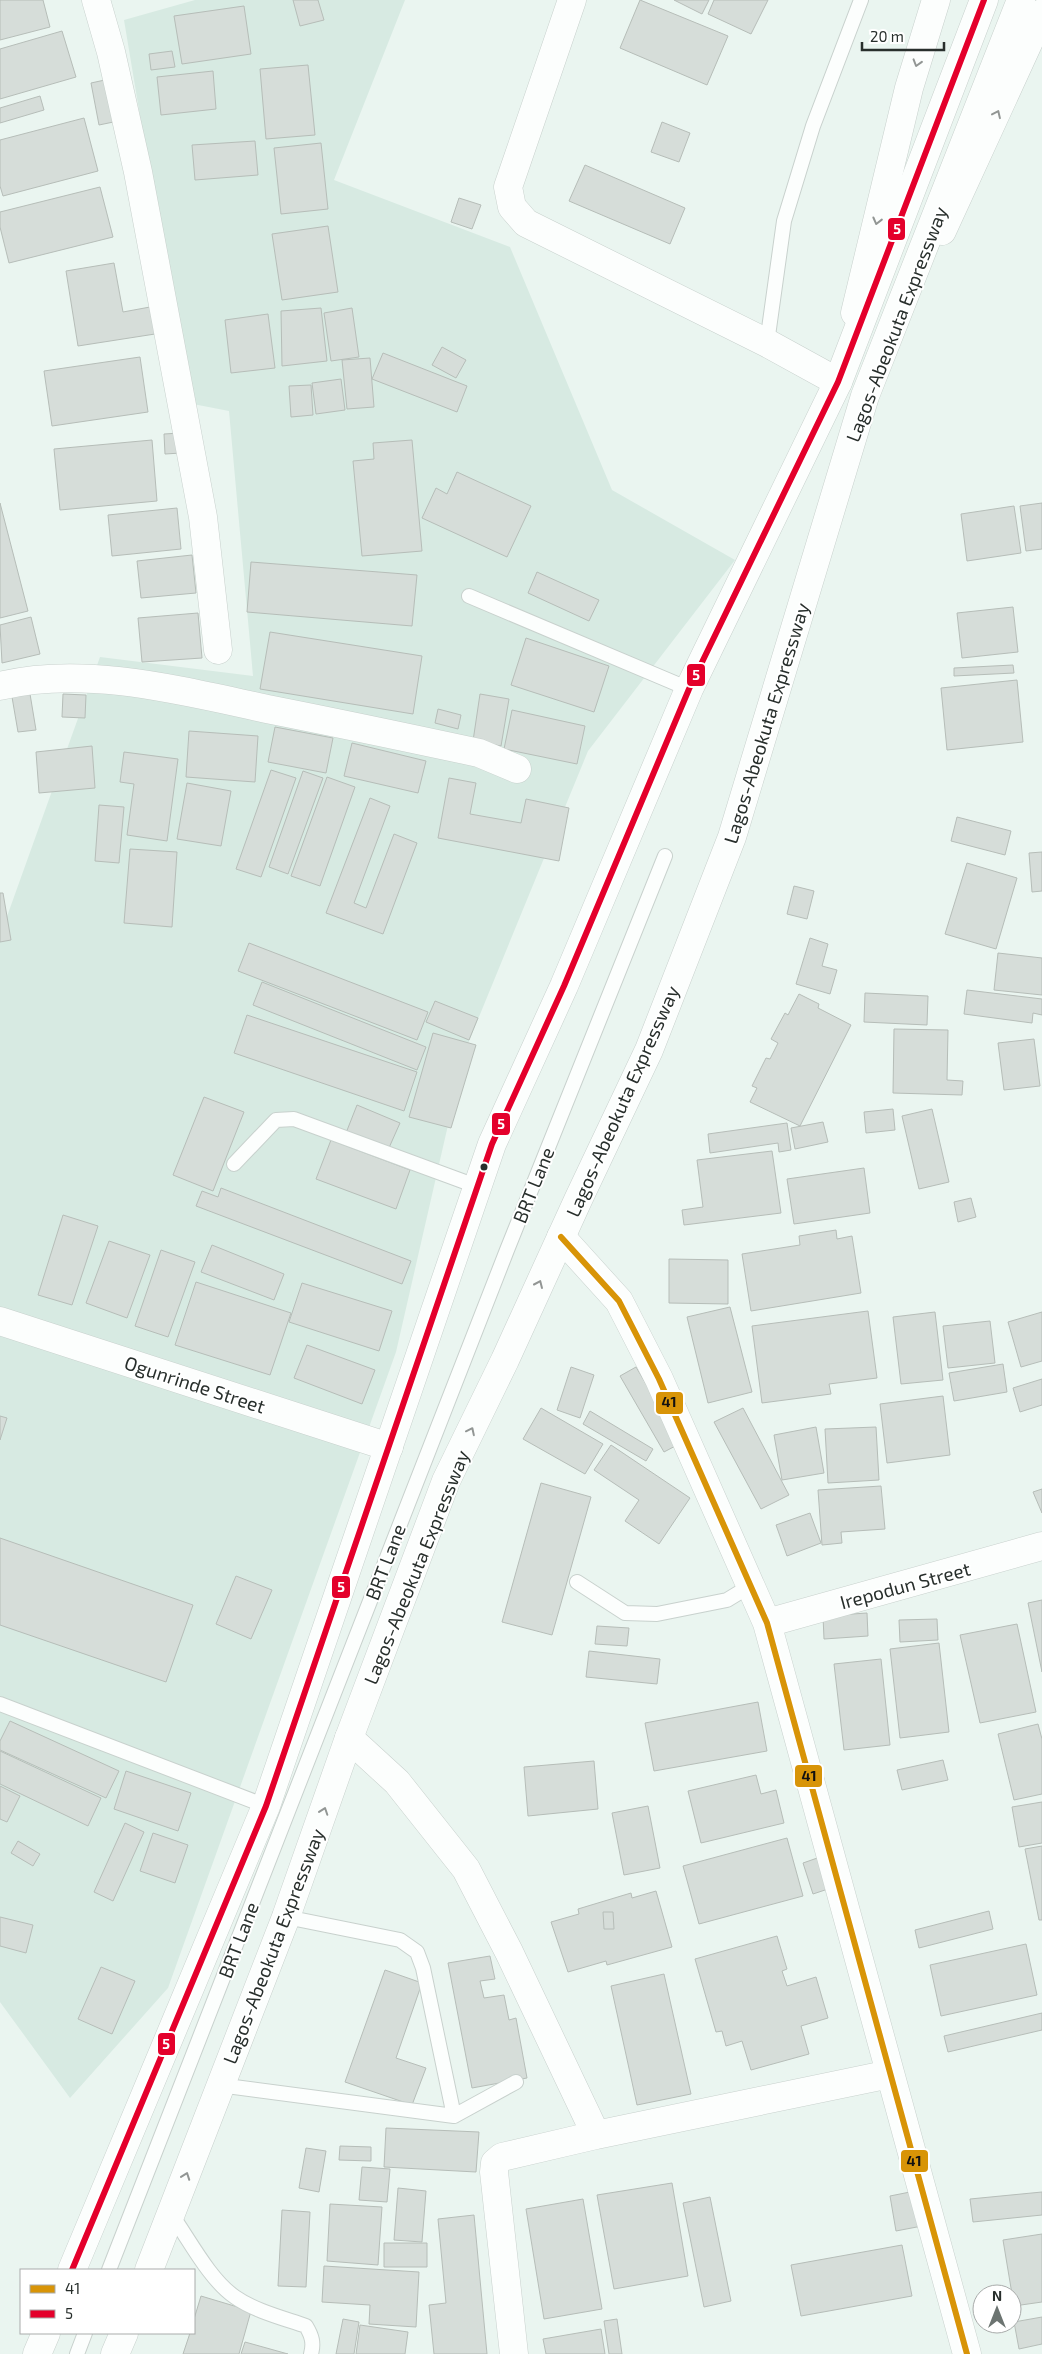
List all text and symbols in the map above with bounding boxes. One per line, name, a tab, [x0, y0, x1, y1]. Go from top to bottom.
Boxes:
scale bar	[862, 20, 944, 52]
text: 20 m	[870, 27, 904, 45]
one-way arrow	[912, 59, 922, 67]
one-way arrow	[991, 110, 1002, 119]
street label: Lagos-Abeokuta Expressway	[840, 203, 952, 445]
one-way arrow	[872, 216, 883, 225]
line badge: 5	[887, 217, 906, 241]
text: 5	[893, 220, 901, 237]
street label: Lagos-Abeokuta Expressway	[718, 600, 814, 846]
line badge: 5	[686, 663, 706, 687]
text: 5	[692, 666, 700, 683]
street label: Lagos-Abeokuta Expressway	[561, 982, 683, 1220]
line badge: 5	[491, 1112, 511, 1136]
text: 5	[497, 1115, 505, 1132]
street label: BRT Lane	[507, 1144, 559, 1226]
unlabelled marker	[479, 1162, 489, 1172]
one-way arrow	[533, 1280, 544, 1289]
street label: Ogunrinde Street	[122, 1350, 268, 1418]
line badge: 41	[655, 1391, 684, 1415]
text: 41	[662, 1393, 676, 1410]
one-way arrow	[464, 1428, 474, 1437]
street label: Lagos-Abeokuta Expressway	[358, 1447, 474, 1687]
street label: BRT Lane	[360, 1521, 410, 1603]
street label: Irepodun Street	[837, 1557, 973, 1613]
line badge: 5	[331, 1575, 351, 1599]
text: 5	[337, 1578, 345, 1595]
line badge: 41	[794, 1764, 823, 1788]
text: 41	[802, 1767, 816, 1784]
one-way arrow	[318, 1807, 328, 1816]
street label: Lagos-Abeokuta Expressway	[217, 1825, 329, 2067]
street label: BRT Lane	[213, 1899, 263, 1981]
line badge: 5	[157, 2032, 176, 2056]
text: 5	[162, 2035, 170, 2052]
line badge: 41	[900, 2149, 929, 2173]
text: 41	[907, 2152, 921, 2169]
one-way arrow	[180, 2172, 190, 2181]
legend	[20, 2269, 195, 2334]
text: 41	[65, 2279, 80, 2297]
north arrow	[972, 2284, 1022, 2334]
text: N	[992, 2287, 1002, 2304]
text: 5	[65, 2304, 73, 2322]

